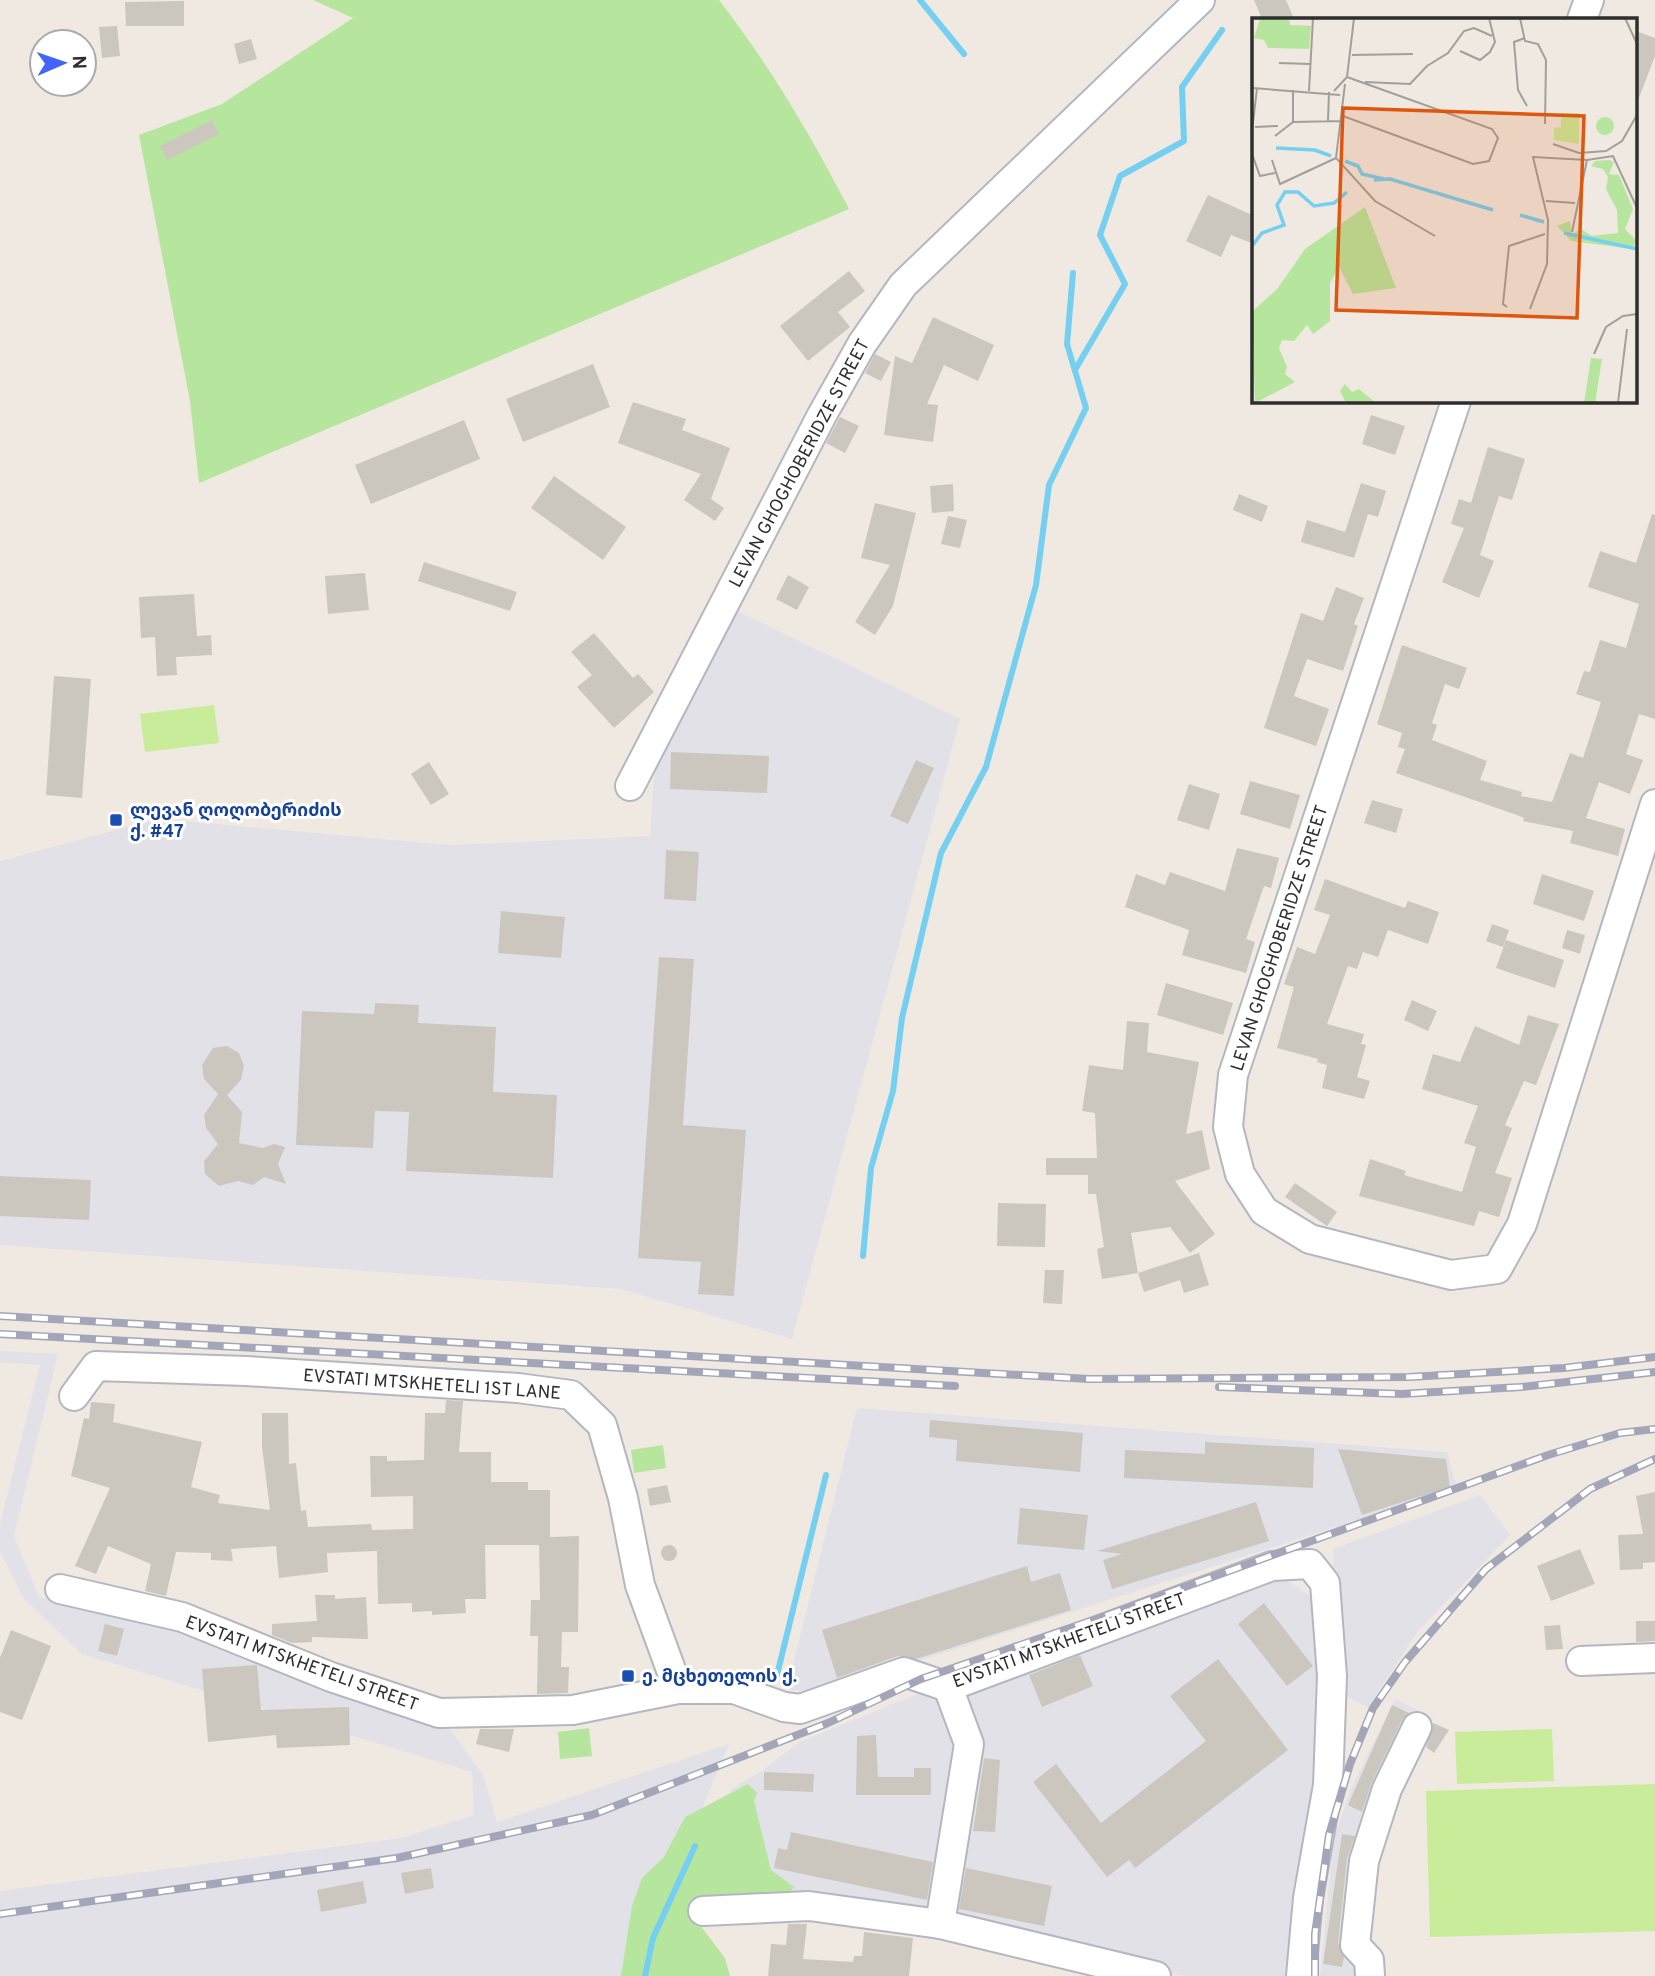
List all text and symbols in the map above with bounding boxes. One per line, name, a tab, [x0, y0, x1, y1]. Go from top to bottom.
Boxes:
inset map	[1252, 18, 1638, 402]
north arrow	[28, 28, 98, 98]
text: N	[66, 55, 90, 70]
street label: LEVAN GHOGHOBERIDZE STREET	[725, 335, 876, 592]
place label: ლევან ღოღობერიძის ქ. #47	[130, 800, 342, 844]
street label: LEVAN GHOGHOBERIDZE STREET	[1226, 803, 1334, 1074]
marker: ლევან ღოღობერიძის ქ. #47	[108, 812, 124, 828]
street label: EVSTATI MTSKHETELI 1ST LANE	[302, 1365, 562, 1406]
street label: EVSTATI MTSKHETELI STREET	[950, 1588, 1189, 1694]
street label: EVSTATI MTSKHETELI STREET	[182, 1611, 421, 1717]
place label: ე. მცხეთელის ქ.	[642, 1666, 797, 1689]
marker: ე. მცხეთელის ქ.	[620, 1668, 636, 1684]

